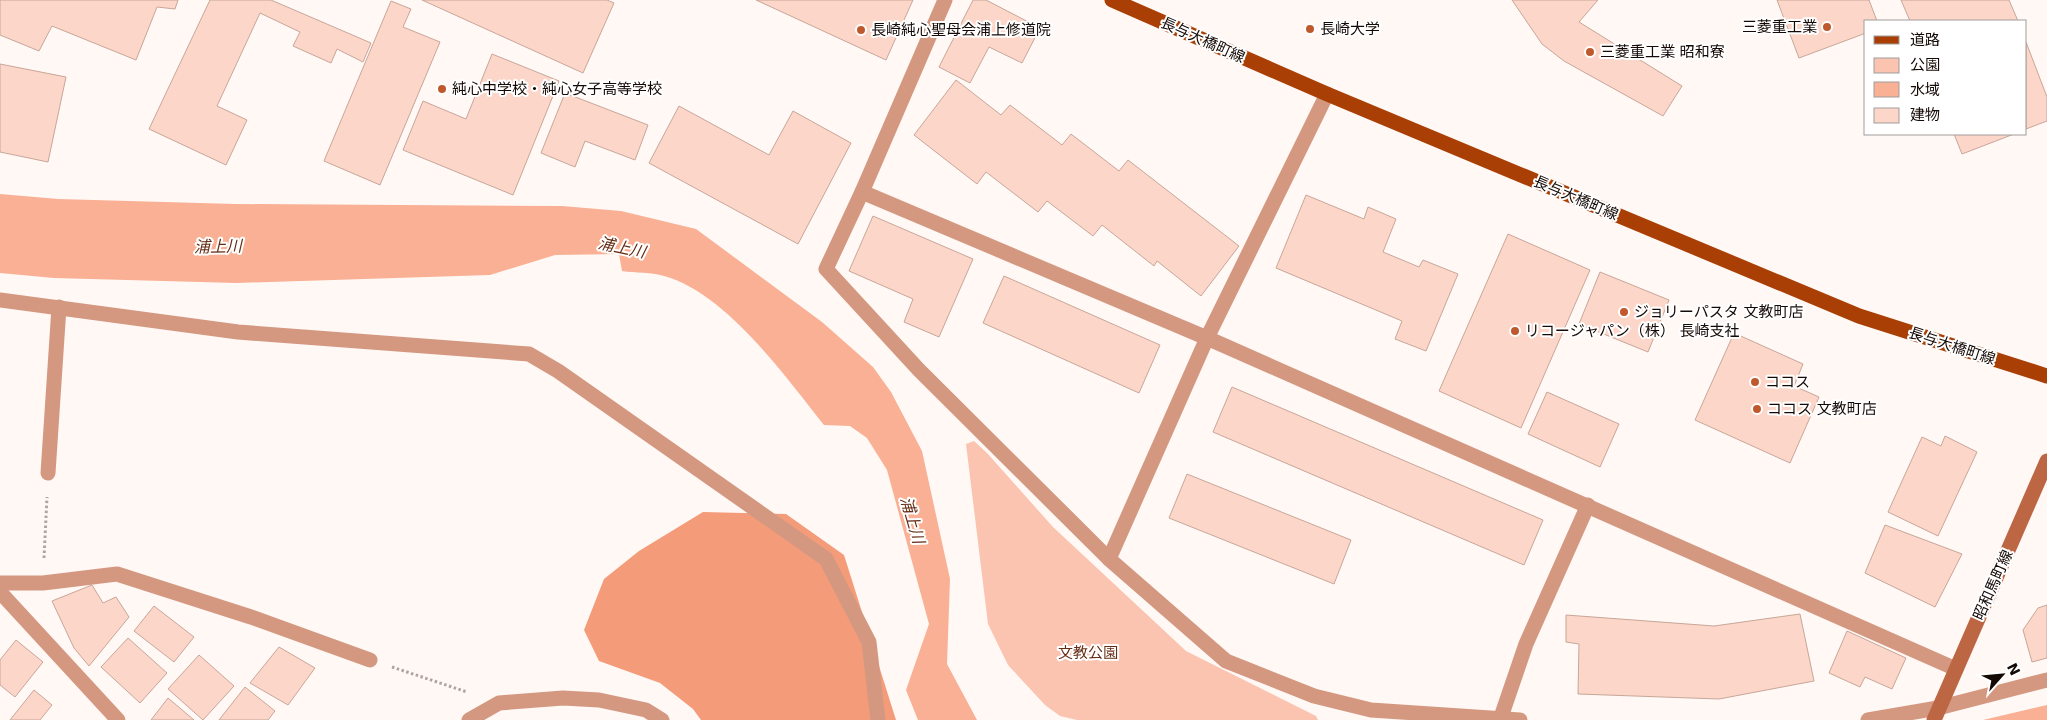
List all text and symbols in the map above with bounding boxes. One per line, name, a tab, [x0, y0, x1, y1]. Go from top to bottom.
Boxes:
street label: 長与大橋町線	[1158, 13, 1248, 67]
place label: 三菱重工業	[1742, 18, 1817, 36]
place label: 長崎大学	[1320, 20, 1380, 38]
legend	[1864, 20, 2027, 135]
place label: 長崎純心聖母会浦上修道院	[871, 21, 1051, 39]
marker: 三菱重工業	[1821, 21, 1833, 33]
marker: 長崎大学	[1304, 23, 1316, 35]
marker: 長崎純心聖母会浦上修道院	[855, 24, 867, 36]
text: 道路	[1910, 31, 1940, 49]
place label: 三菱重工業 昭和寮	[1600, 43, 1725, 61]
marker: 三菱重工業 昭和寮	[1584, 46, 1596, 58]
text: 公園	[1910, 56, 1940, 74]
place label: 純心中学校・純心女子高等学校	[452, 80, 662, 98]
text: 水域	[1910, 81, 1940, 99]
marker: 純心中学校・純心女子高等学校	[436, 83, 448, 95]
text: 建物	[1910, 106, 1940, 124]
street label: 長与大橋町線	[1531, 172, 1621, 224]
water label: 浦上川	[596, 233, 649, 262]
water label: 浦上川	[194, 237, 244, 256]
place label: ジョリーパスタ 文教町店	[1634, 303, 1804, 321]
marker: ジョリーパスタ 文教町店	[1618, 306, 1630, 318]
place label: リコージャパン（株） 長崎支社	[1525, 322, 1739, 340]
street label: 長与大橋町線	[1906, 324, 1998, 368]
marker: リコージャパン（株） 長崎支社	[1509, 325, 1521, 337]
place label: ココス	[1765, 373, 1810, 391]
marker: ココス	[1749, 376, 1761, 388]
place label: ココス 文教町店	[1767, 400, 1877, 418]
marker: ココス 文教町店	[1751, 403, 1763, 415]
water label: 浦上川	[897, 494, 929, 548]
street label: 昭和馬町線	[1970, 547, 2016, 623]
park label: 文教公園	[1058, 644, 1118, 662]
north arrow	[1977, 650, 2027, 700]
text: N	[2004, 660, 2023, 678]

